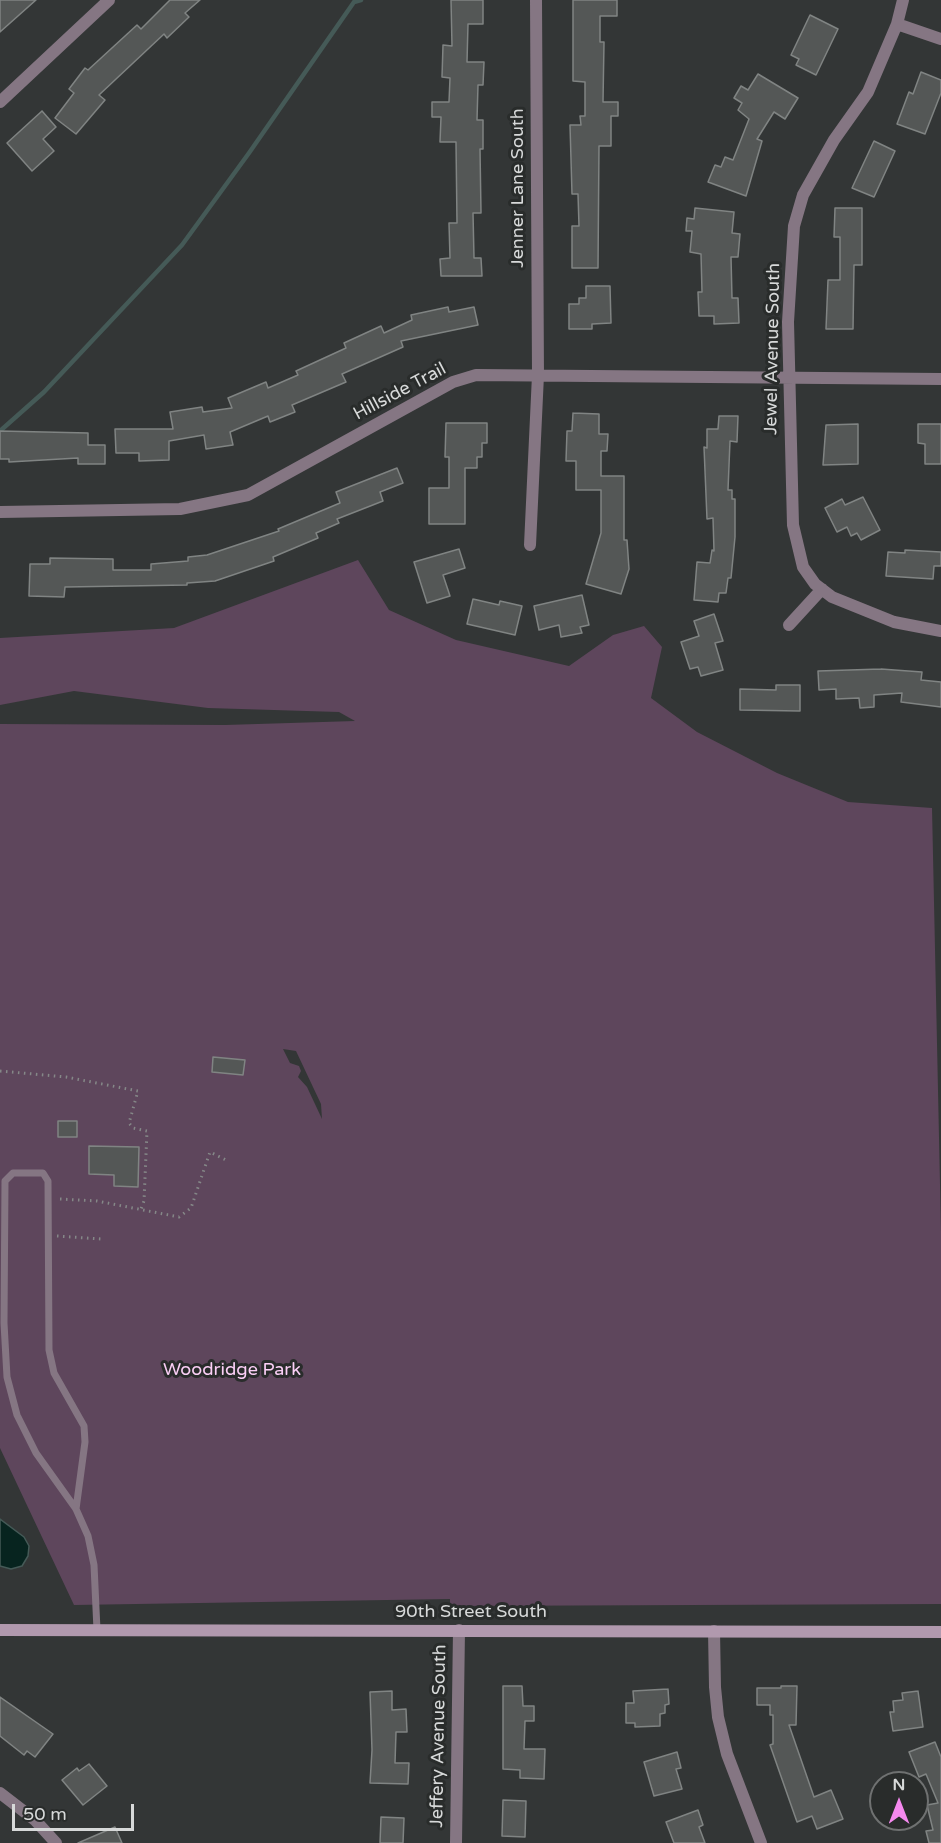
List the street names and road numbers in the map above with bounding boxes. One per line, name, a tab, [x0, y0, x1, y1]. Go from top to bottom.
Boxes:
street label: Jenner Lane South	[507, 108, 529, 268]
street label: Jewel Avenue South	[761, 263, 785, 435]
street label: Hillside Trail	[350, 359, 450, 425]
street label: 90th Street South	[395, 1601, 547, 1623]
street label: Jeffery Avenue South	[427, 1644, 451, 1828]

